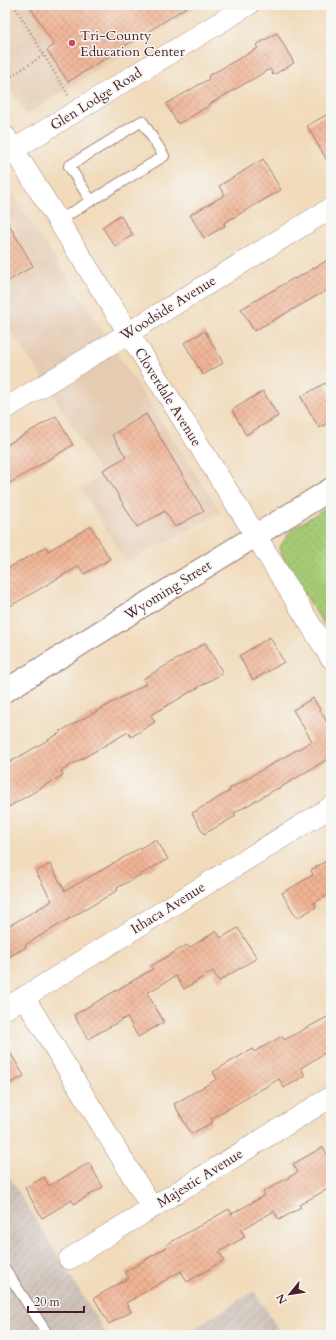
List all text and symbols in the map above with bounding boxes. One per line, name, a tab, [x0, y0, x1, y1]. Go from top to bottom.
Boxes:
place label: Tri-County Education Center	[80, 26, 186, 61]
marker: Tri-County Education Center	[67, 38, 77, 48]
street label: Glen Lodge Road	[46, 63, 146, 135]
street label: Woodside Avenue	[116, 271, 220, 346]
street label: Cloverdale Avenue	[130, 344, 206, 450]
street label: Wyoming Street	[120, 555, 216, 625]
street label: Ithaca Avenue	[127, 878, 209, 938]
street label: Majestic Avenue	[153, 1144, 247, 1212]
north arrow	[270, 1274, 310, 1314]
scale bar	[28, 1288, 84, 1314]
text: N	[273, 1290, 291, 1307]
text: 20 m	[34, 1294, 61, 1310]

